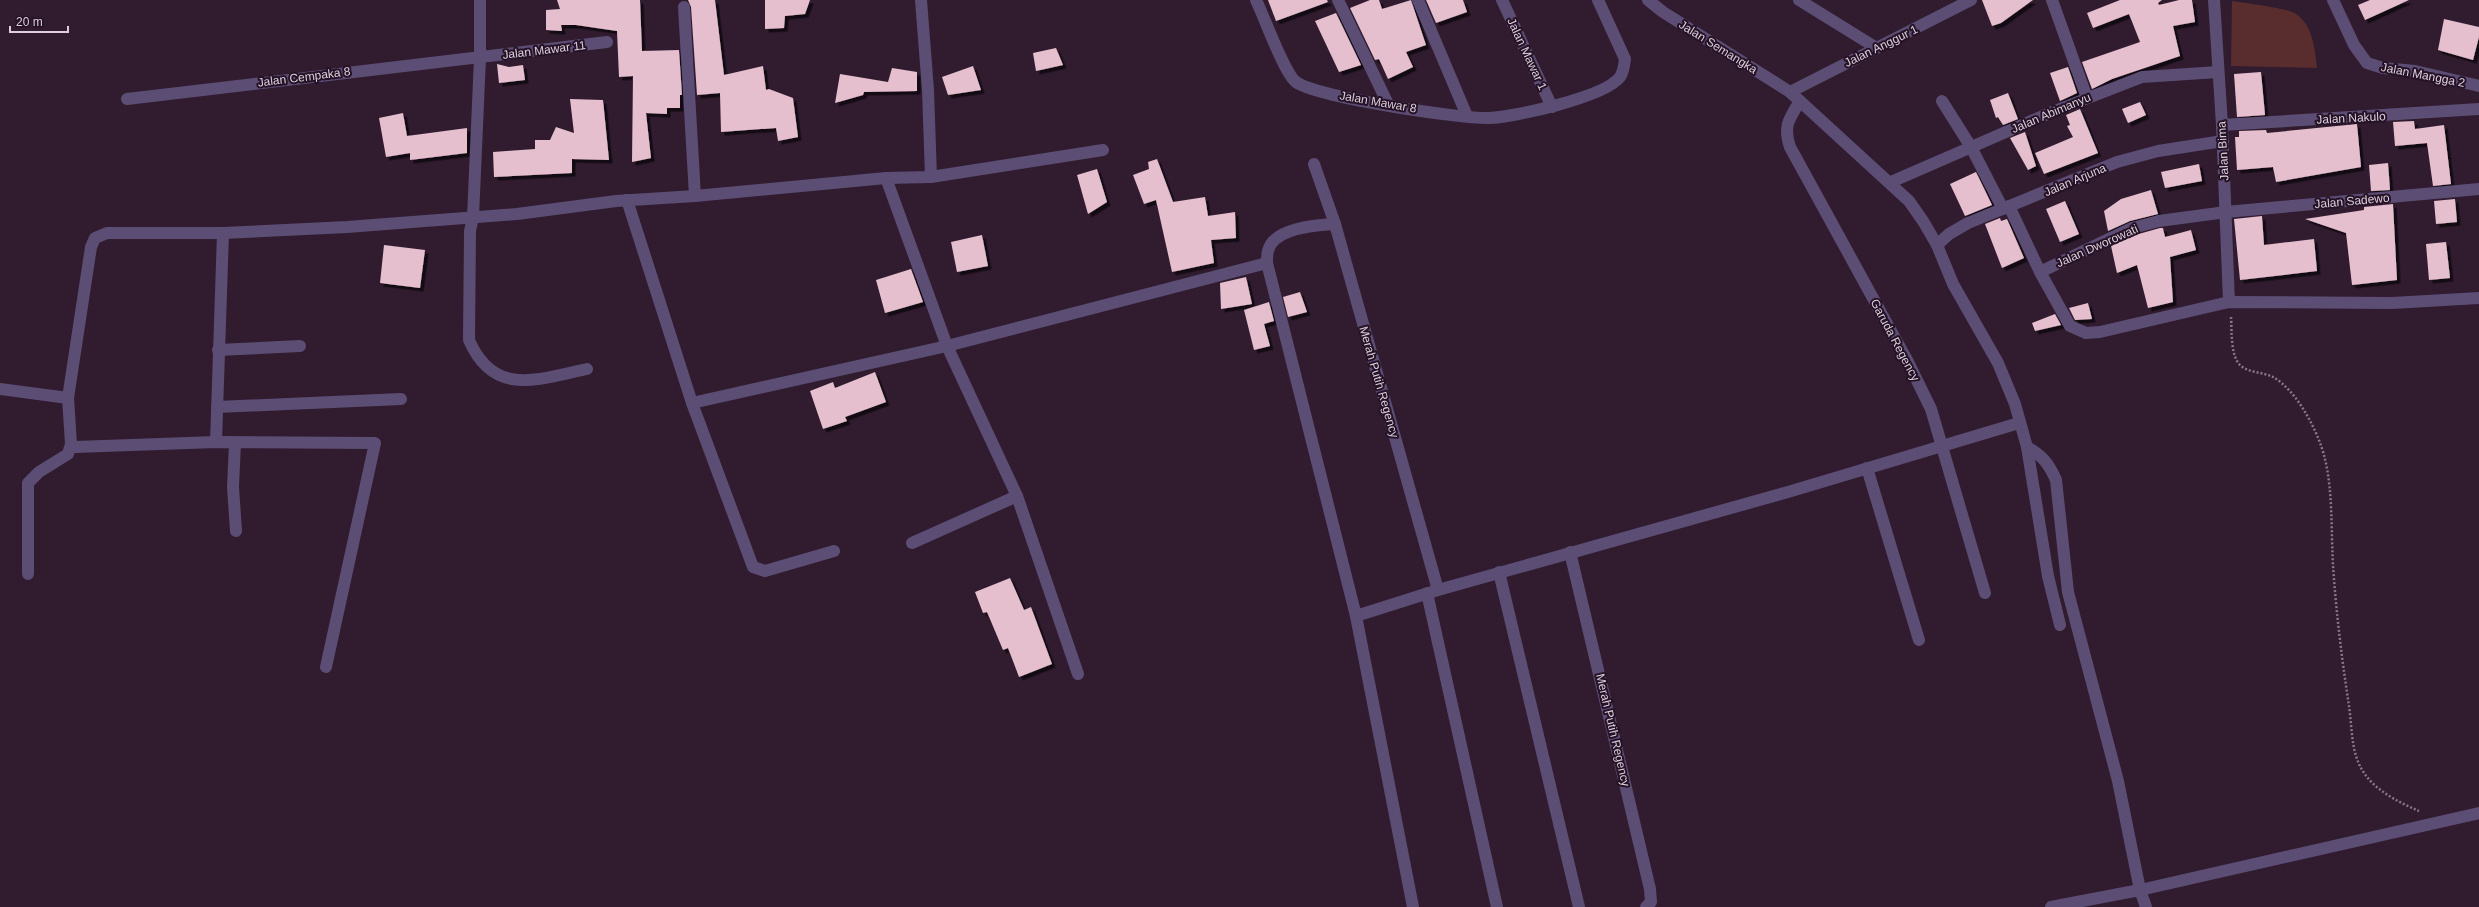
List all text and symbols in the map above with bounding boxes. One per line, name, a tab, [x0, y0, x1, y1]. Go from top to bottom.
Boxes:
scale bar	[10, 8, 68, 34]
text: 20 m	[16, 15, 43, 29]
street label: Jalan Mawar 1	[1504, 16, 1550, 93]
street label: Jalan Semangka	[1676, 17, 1760, 77]
street label: Jalan Anggur 1	[1842, 22, 1920, 70]
street label: Jalan Mawar 11	[502, 38, 587, 62]
street label: Jalan Mangga 2	[2380, 60, 2467, 90]
street label: Jalan Cempaka 8	[257, 64, 352, 90]
street label: Jalan Mawar 8	[1338, 88, 1418, 116]
street label: Jalan Abimanyu	[2009, 90, 2093, 136]
street label: Jalan Nakulo	[2316, 109, 2386, 127]
street label: Jalan Bima	[2214, 121, 2232, 181]
street label: Jalan Arjuna	[2042, 161, 2108, 199]
street label: Jalan Sadewo	[2314, 191, 2390, 211]
street label: Jalan Dworowati	[2054, 222, 2140, 270]
street label: Garuda Regency	[1868, 297, 1922, 383]
street label: Merah Putih Regency	[1356, 325, 1402, 439]
street label: Merah Putih Regency	[1593, 672, 1633, 788]

